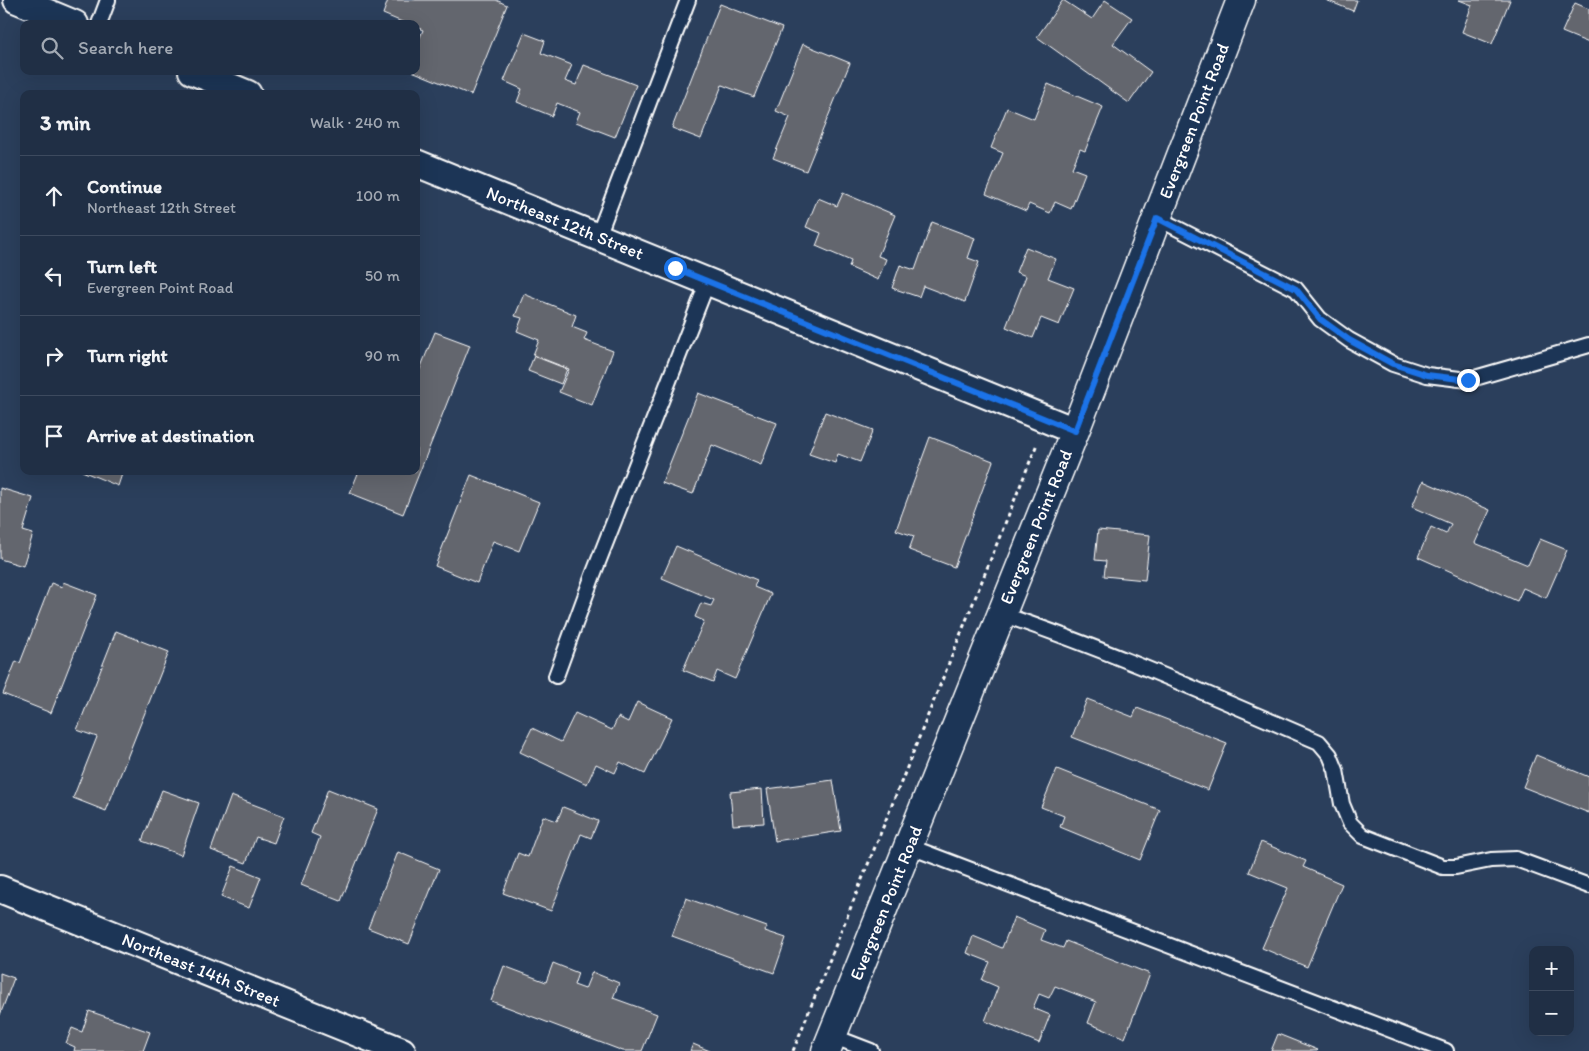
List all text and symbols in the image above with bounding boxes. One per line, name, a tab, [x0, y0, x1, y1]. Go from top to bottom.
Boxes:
search box	[20, 20, 420, 75]
icon: search	[38, 34, 66, 62]
text: Search here	[78, 36, 173, 59]
street label: Evergreen Point Road	[1154, 40, 1234, 202]
text: 3 min	[40, 110, 90, 135]
text: Walk · 240 m	[310, 113, 400, 132]
text: Continue	[87, 175, 162, 198]
street label: Northeast 12th Street	[483, 181, 647, 265]
icon: ahead	[40, 182, 68, 210]
text: 100 m	[356, 186, 400, 205]
text: Northeast 12th Street	[87, 198, 236, 217]
text: Turn left	[87, 255, 157, 278]
route start	[664, 257, 687, 280]
icon: left	[40, 262, 68, 290]
text: 50 m	[365, 266, 400, 285]
text: Evergreen Point Road	[87, 278, 233, 297]
icon: right	[40, 342, 68, 370]
text: Turn right	[87, 344, 168, 367]
text: 90 m	[365, 346, 400, 365]
route end	[1457, 369, 1480, 392]
icon: arrive	[40, 422, 68, 450]
text: Arrive at destination	[87, 424, 254, 447]
street label: Evergreen Point Road	[995, 446, 1077, 607]
street label: Evergreen Point Road	[845, 822, 927, 983]
street label: Northeast 14th Street	[118, 928, 284, 1012]
map controls	[1529, 946, 1574, 1036]
button: +	[1529, 946, 1574, 991]
button: −	[1529, 991, 1574, 1036]

